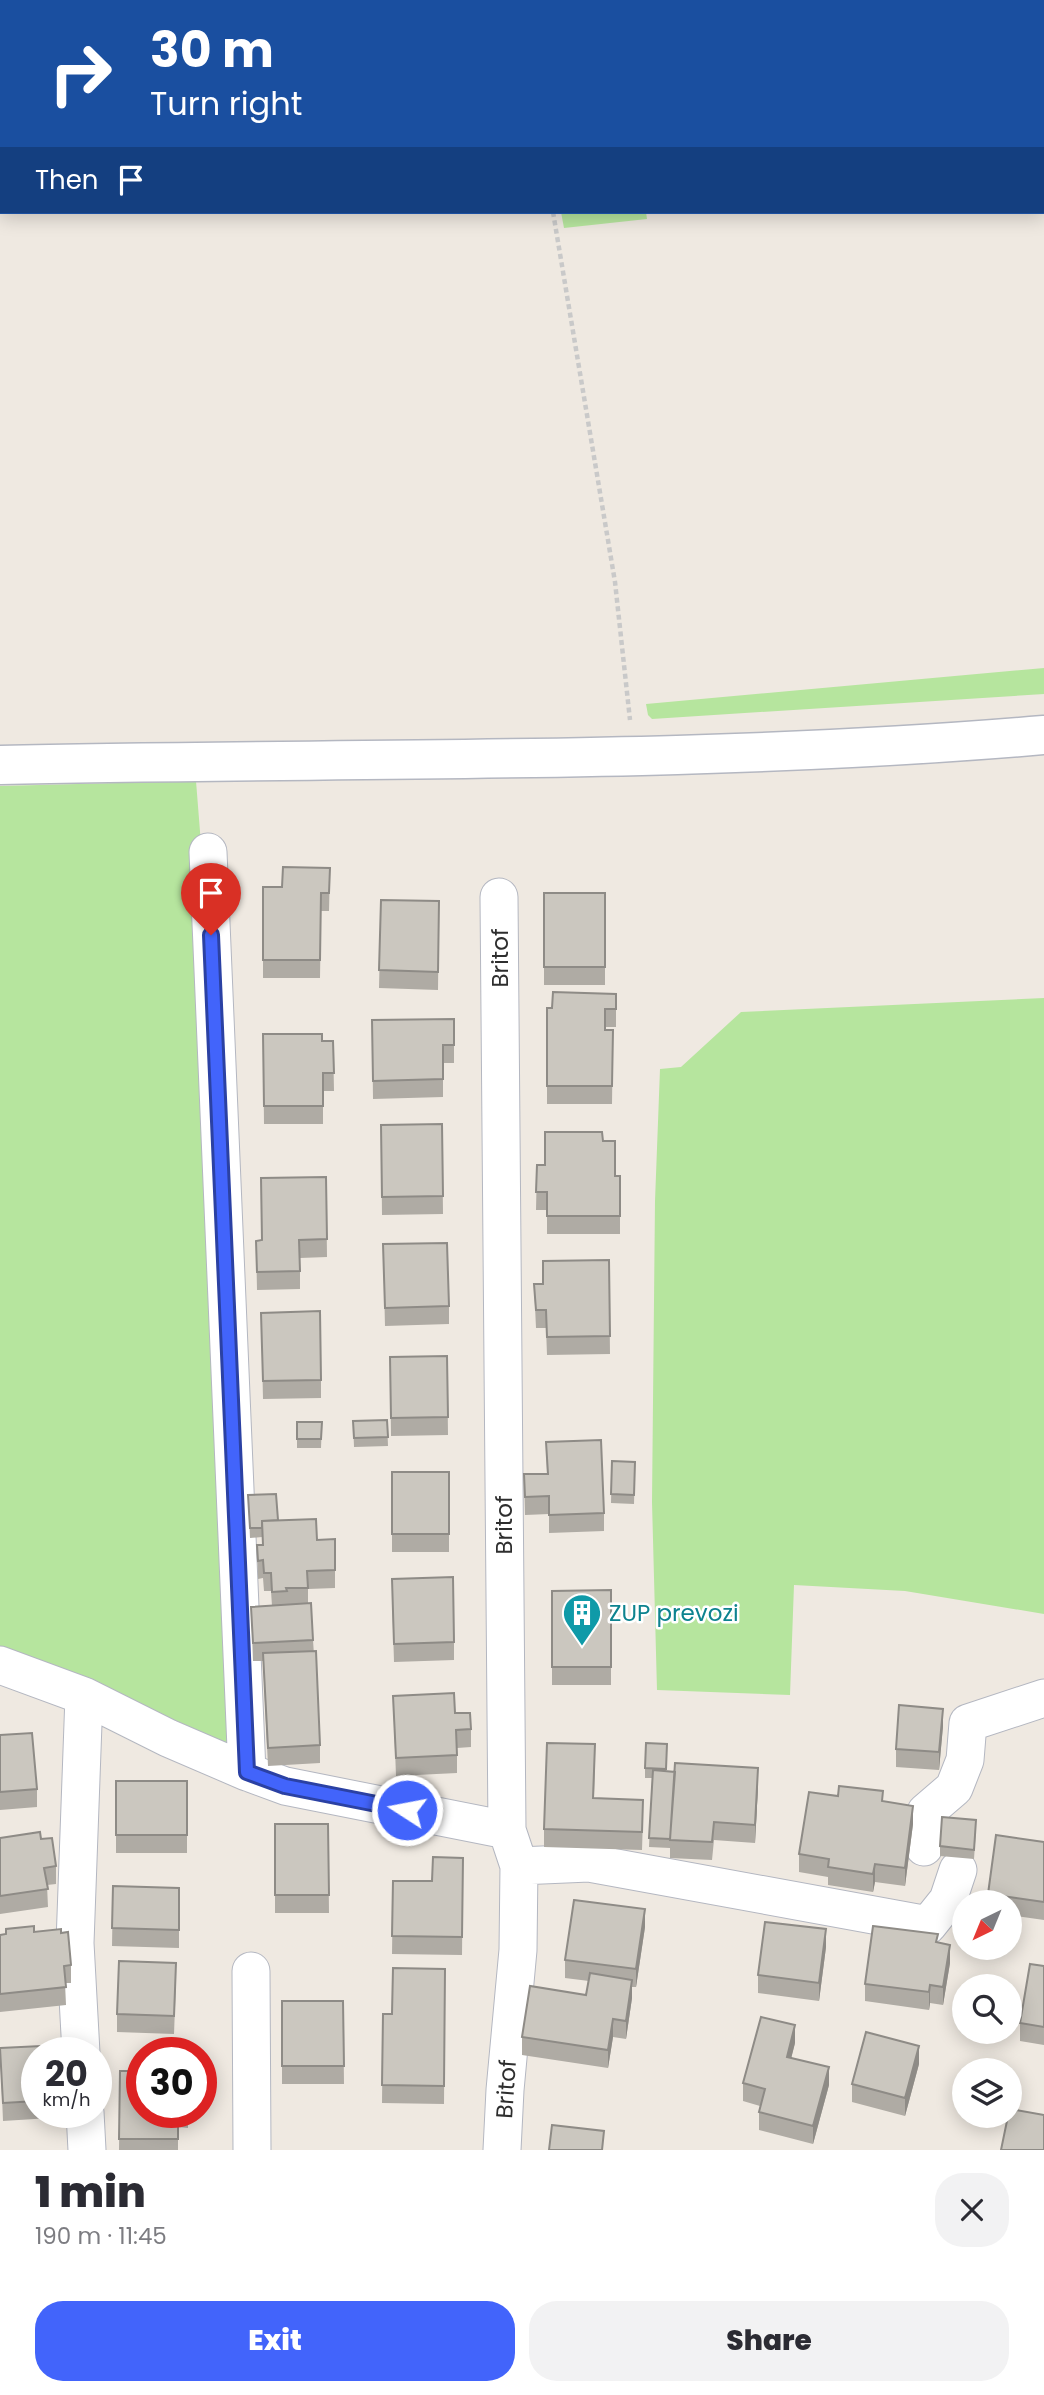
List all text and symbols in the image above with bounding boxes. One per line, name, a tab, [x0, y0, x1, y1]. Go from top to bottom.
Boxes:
text: 30 m	[150, 16, 274, 84]
icon: right	[35, 28, 126, 119]
text: Turn right	[150, 81, 302, 126]
icon: arrive	[112, 161, 150, 199]
text: Then	[35, 162, 98, 198]
pin	[181, 863, 241, 935]
icon: arrive	[192, 874, 230, 912]
street label: Britof	[484, 929, 516, 988]
street label: Britof	[488, 1496, 520, 1555]
building icon: ZUP prevozi	[561, 1592, 603, 1647]
place label: ZUP prevozi	[609, 1597, 739, 1629]
position arrow	[370, 1773, 444, 1847]
north arrow	[952, 1890, 1022, 1960]
map controls	[952, 1890, 1022, 2128]
button: search	[952, 1974, 1022, 2044]
speed limit sign: 30	[126, 2037, 217, 2128]
text: 20	[45, 2049, 88, 2098]
street label: Britof	[488, 2058, 524, 2120]
button: layers	[952, 2058, 1022, 2128]
text: km/h	[43, 2087, 90, 2112]
text: 1 min	[35, 2163, 146, 2222]
button: close	[935, 2173, 1009, 2247]
text: 190 m · 11:45	[35, 2220, 167, 2252]
button: Exit	[35, 2301, 515, 2381]
button: Share	[529, 2301, 1009, 2381]

